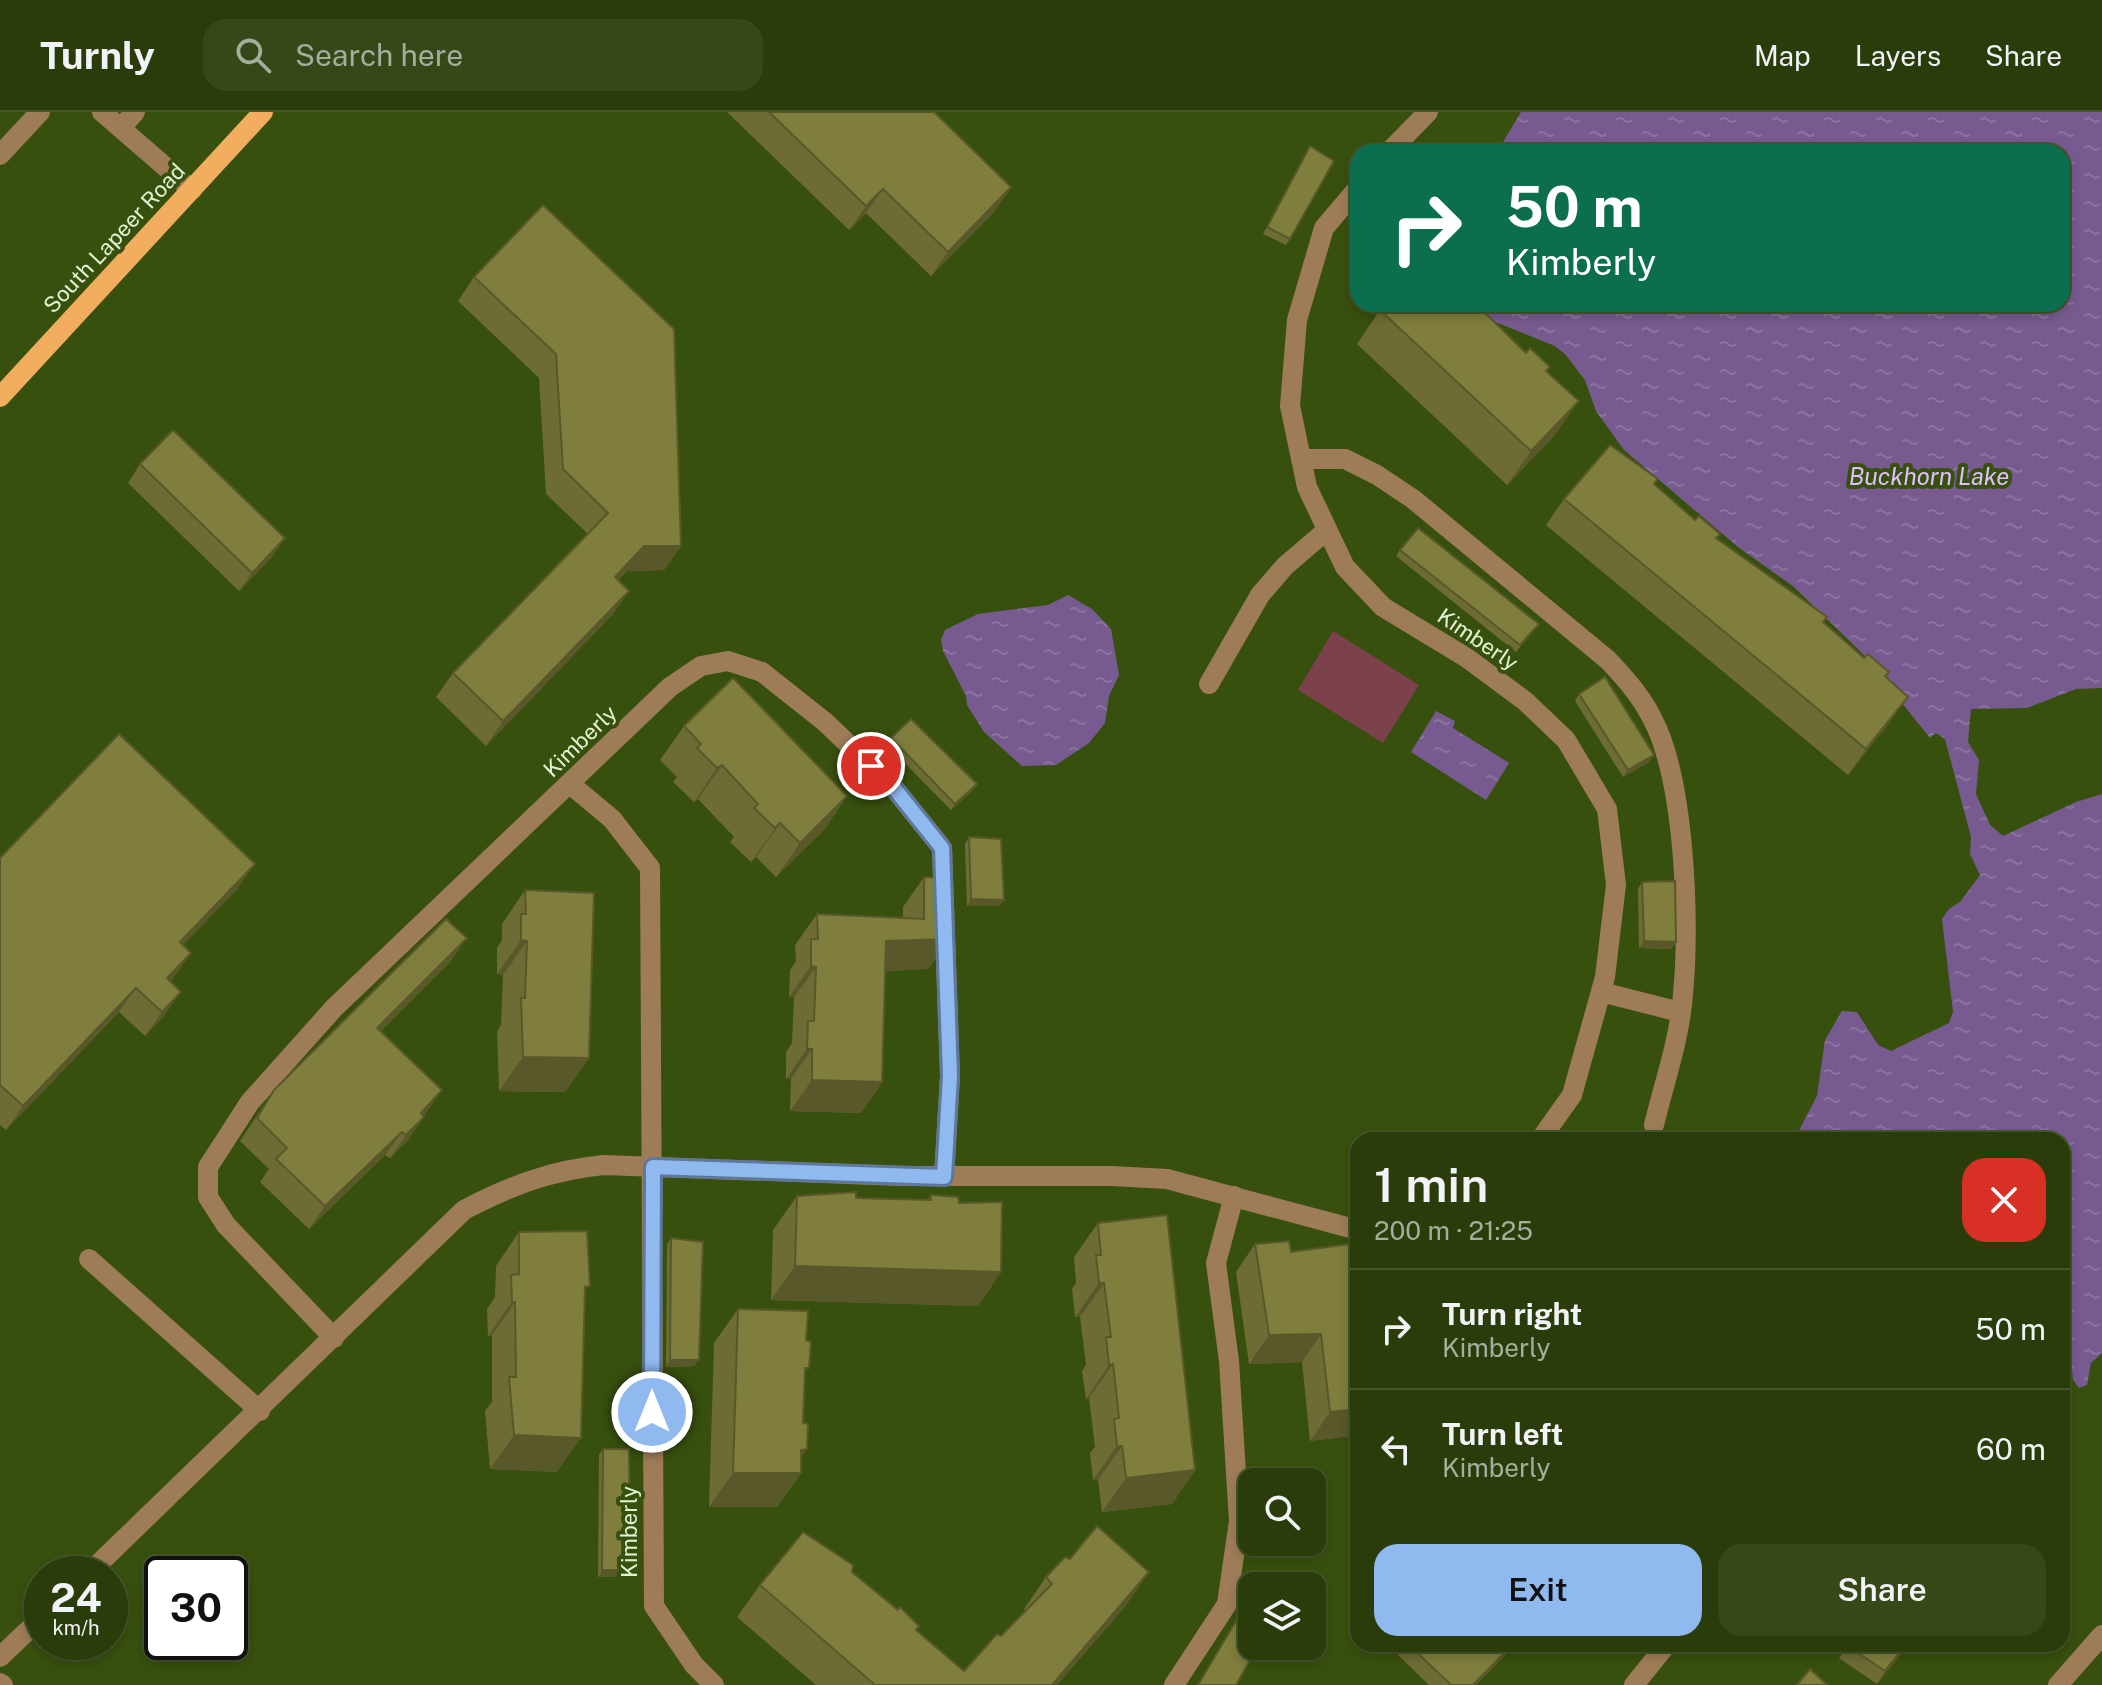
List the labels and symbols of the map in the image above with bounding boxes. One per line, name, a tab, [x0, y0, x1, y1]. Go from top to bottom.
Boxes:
street label: South Lapeer Road	[38, 158, 190, 318]
water label: Buckhorn Lake	[1849, 462, 2009, 490]
street label: Kimberly	[1433, 603, 1524, 676]
street label: Kimberly	[538, 700, 622, 782]
pin	[837, 732, 905, 800]
position arrow	[610, 1370, 694, 1454]
street label: Kimberly	[616, 1486, 642, 1578]
speed limit sign: 30	[144, 1556, 248, 1660]

